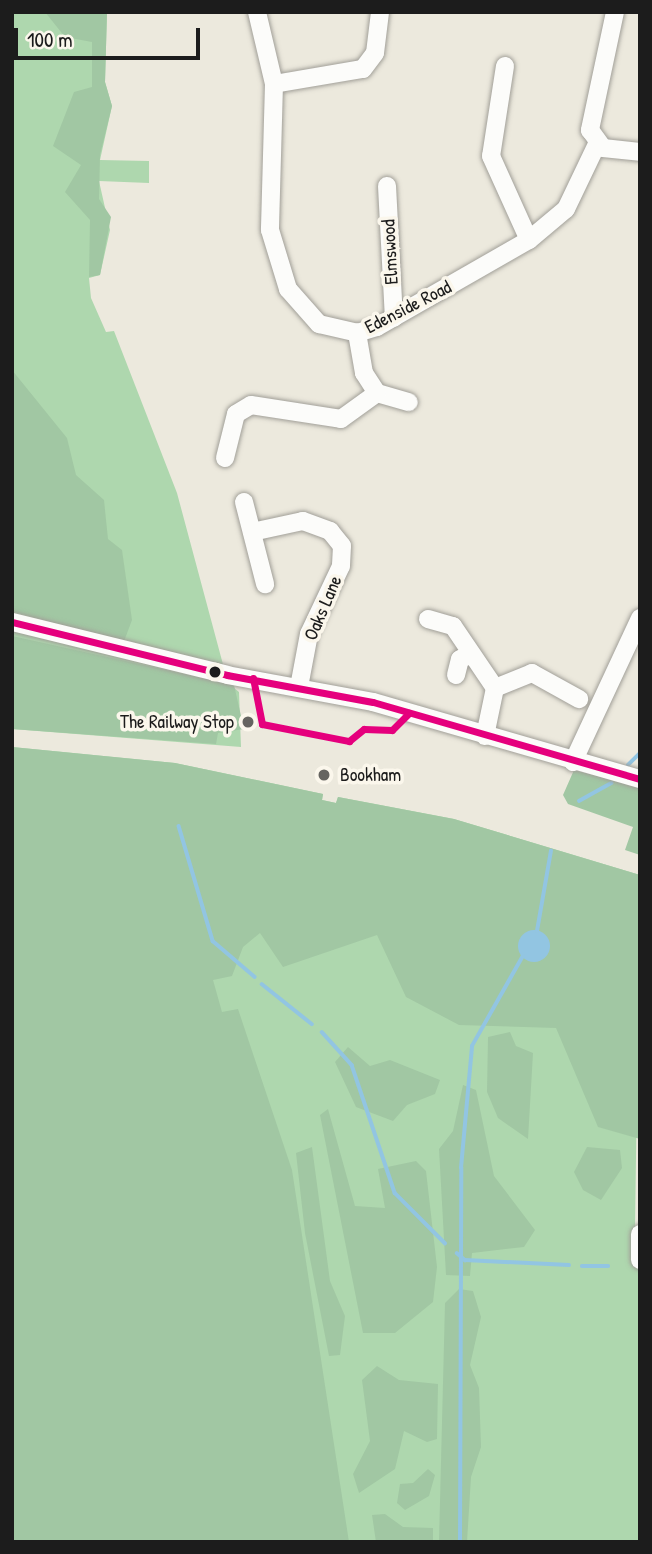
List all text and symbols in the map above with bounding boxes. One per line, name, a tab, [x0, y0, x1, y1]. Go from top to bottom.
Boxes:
scale bar	[18, 14, 203, 58]
text: 100 m	[27, 25, 73, 54]
street label: Elmswood	[377, 219, 403, 285]
street label: Edenside Road	[361, 276, 455, 338]
street label: Oaks Lane	[299, 572, 347, 644]
unlabelled marker	[208, 665, 222, 679]
place label: The Railway Stop	[120, 711, 234, 733]
marker: The Railway Stop	[240, 714, 256, 730]
place label: Bookham	[340, 764, 401, 786]
marker: Bookham	[314, 765, 334, 785]

